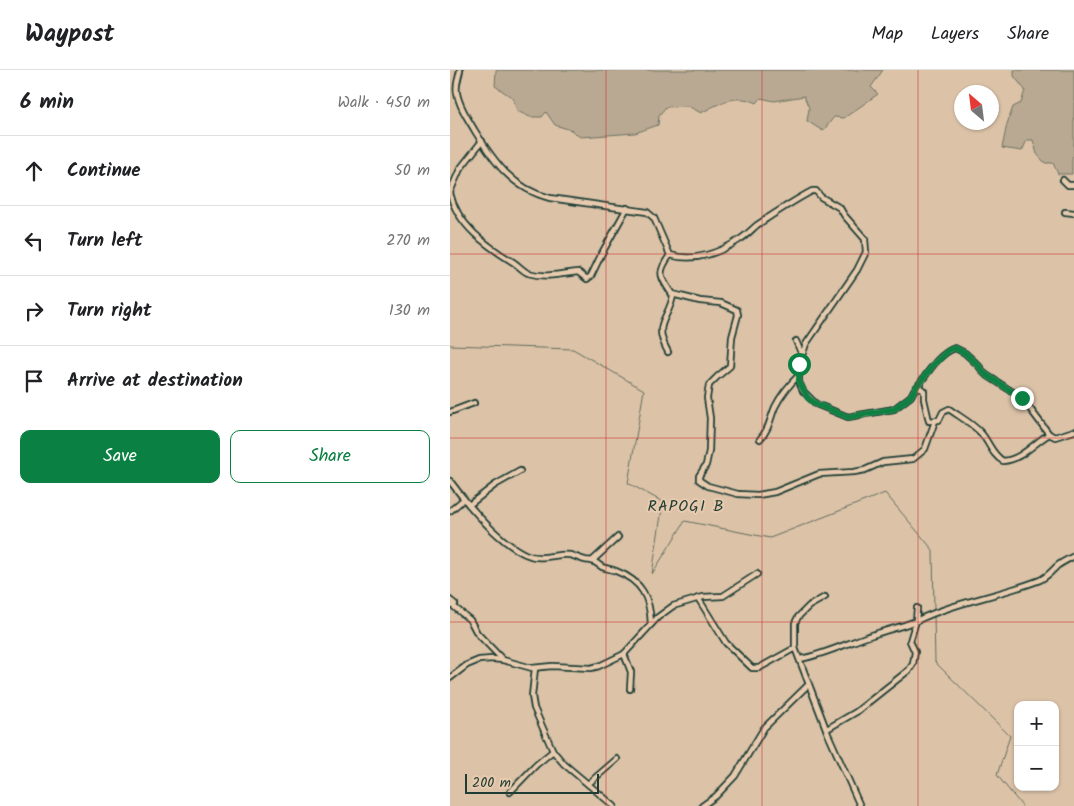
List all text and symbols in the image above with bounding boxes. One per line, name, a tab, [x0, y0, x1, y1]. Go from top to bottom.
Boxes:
text: Waypost	[25, 15, 114, 54]
text: Map	[872, 20, 903, 49]
text: Layers	[931, 20, 979, 49]
text: Share	[1007, 20, 1049, 49]
north arrow	[954, 85, 999, 130]
text: 6 min	[20, 86, 74, 119]
text: Walk · 450 m	[337, 90, 430, 115]
text: Continue	[67, 156, 140, 186]
icon: ahead	[20, 157, 48, 185]
text: 50 m	[394, 158, 430, 183]
text: Turn left	[67, 226, 142, 256]
icon: left	[20, 227, 48, 255]
text: 270 m	[386, 228, 430, 253]
text: Turn right	[67, 296, 152, 326]
icon: right	[20, 297, 48, 325]
text: 130 m	[389, 298, 430, 323]
route start	[788, 353, 811, 376]
text: Arrive at destination	[67, 366, 243, 396]
icon: arrive	[20, 367, 48, 395]
route end	[1011, 387, 1034, 410]
button: Save	[20, 430, 220, 483]
button: Share	[230, 430, 430, 483]
district label: RAPOGI B	[648, 494, 724, 519]
map controls	[1014, 701, 1059, 791]
button: +	[1014, 701, 1059, 746]
button: −	[1014, 746, 1059, 791]
scale bar	[465, 771, 599, 794]
text: 200 m	[472, 772, 511, 794]

